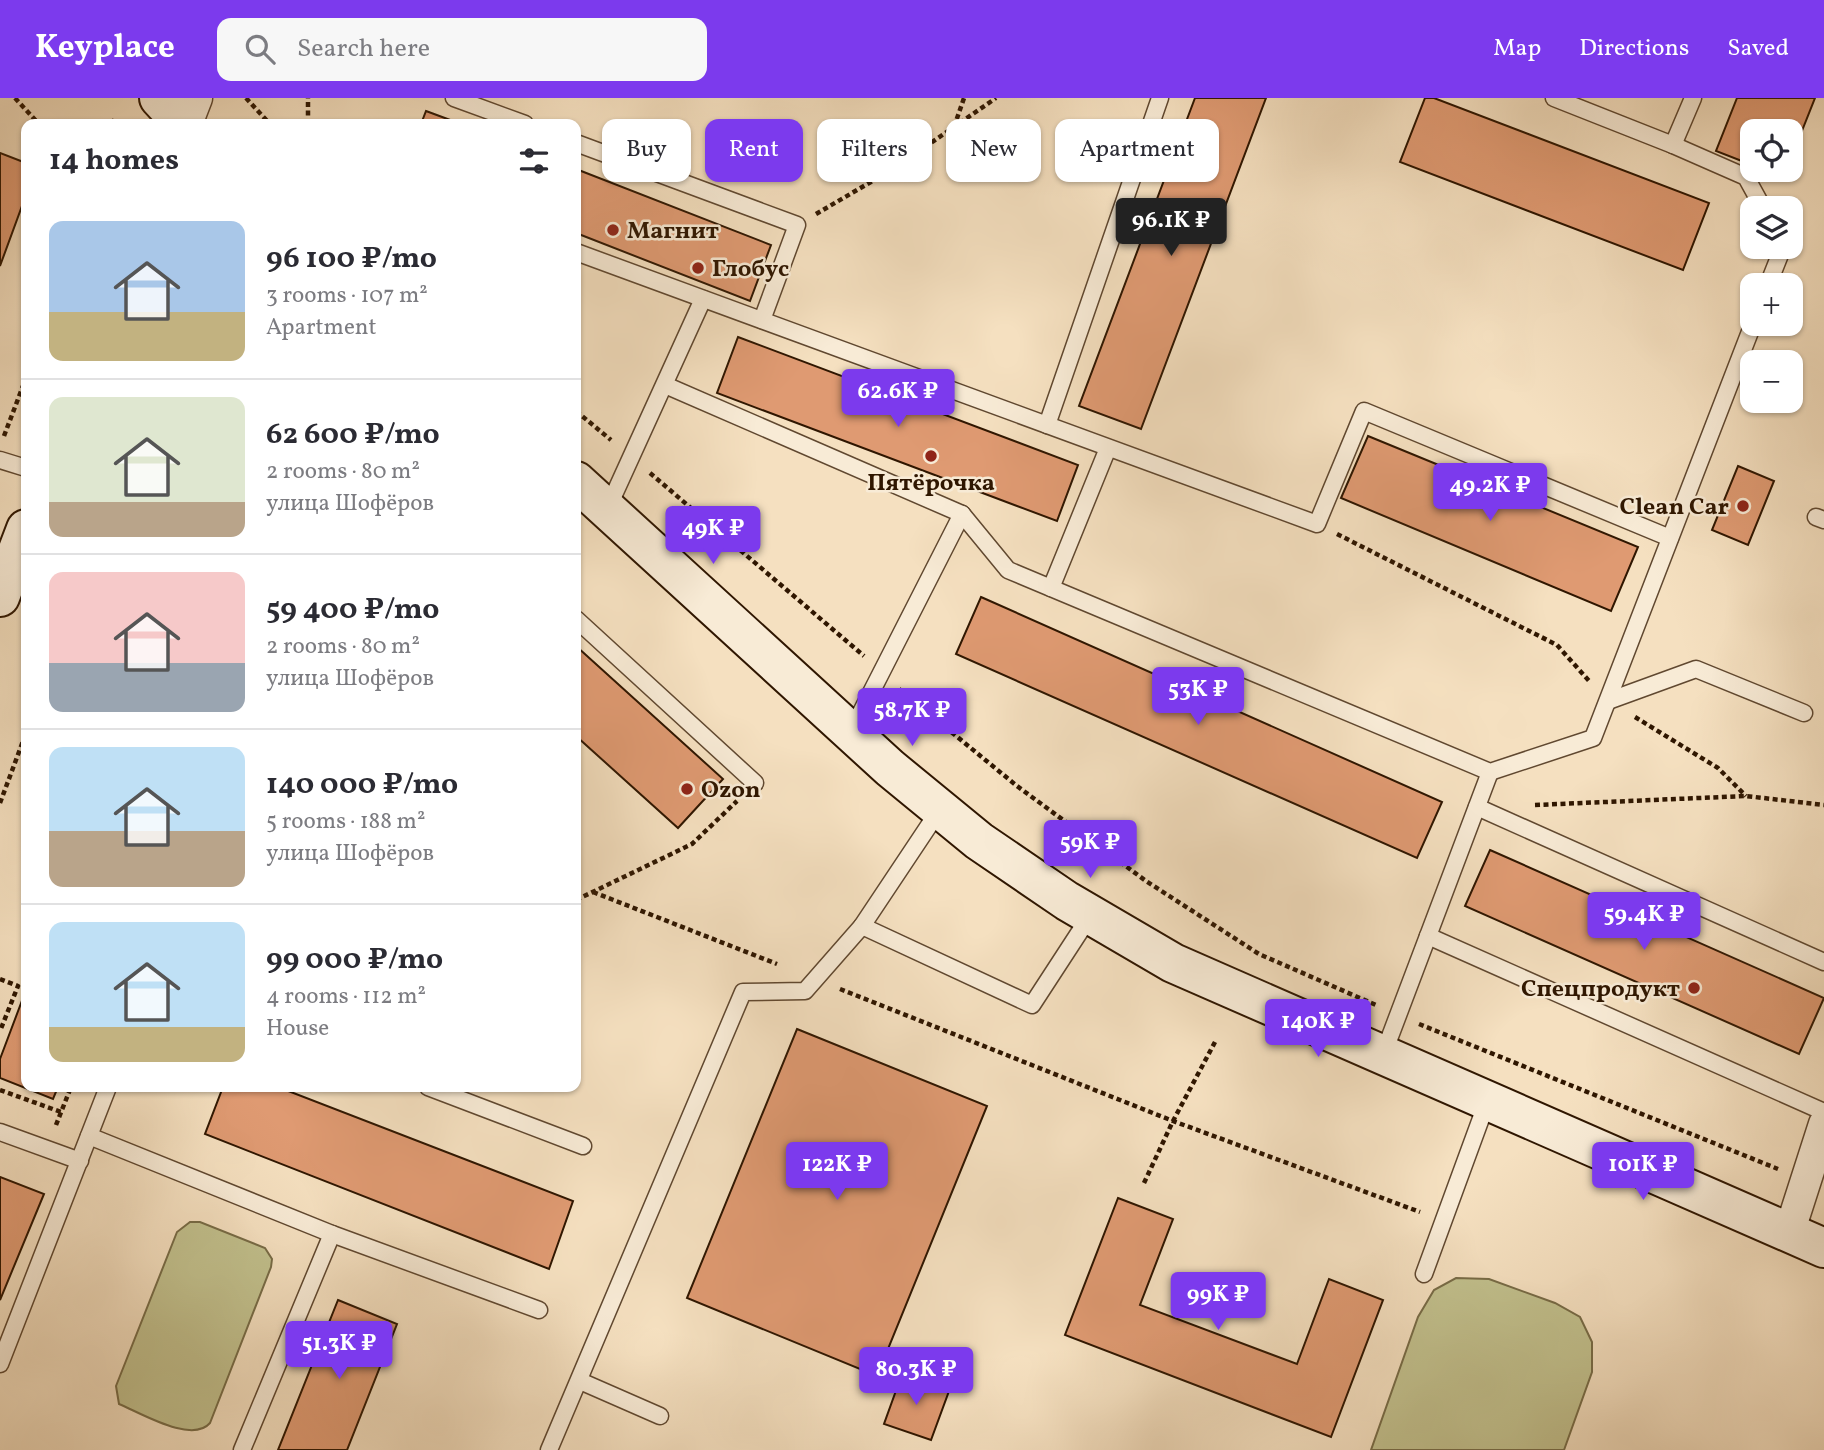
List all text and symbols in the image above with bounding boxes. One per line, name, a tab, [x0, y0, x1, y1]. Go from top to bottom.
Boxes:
search box	[217, 18, 707, 81]
text: Keyplace	[35, 26, 175, 72]
icon: search	[241, 30, 279, 68]
text: Search here	[297, 31, 430, 67]
text: Map	[1493, 32, 1541, 66]
text: Directions	[1579, 32, 1689, 66]
text: Saved	[1727, 32, 1789, 66]
chip: Buy	[602, 119, 691, 182]
chip: Rent	[705, 119, 803, 182]
chip: Filters	[817, 119, 932, 182]
chip: New	[946, 119, 1041, 182]
chip: Apartment	[1055, 119, 1219, 182]
map controls	[1740, 119, 1803, 413]
button: locate	[1740, 119, 1803, 182]
text: 14 homes	[49, 140, 179, 182]
icon: filters	[515, 142, 553, 180]
button: layers	[1740, 196, 1803, 259]
pin: 96.1K ₽	[1106, 198, 1236, 258]
text: 96.1K ₽	[1132, 205, 1210, 237]
place label: Магнит	[627, 215, 719, 249]
marker: Магнит	[605, 222, 621, 238]
text: 96 100 ₽/mo	[266, 238, 437, 280]
icon: home	[105, 249, 189, 333]
place label: Глобус	[712, 253, 789, 287]
marker: Глобус	[690, 260, 706, 276]
button: +	[1740, 273, 1803, 336]
text: 3 rooms · 107 m²	[266, 280, 428, 312]
text: Apartment	[266, 312, 377, 344]
button: −	[1740, 350, 1803, 413]
pin: 62.6K ₽	[833, 370, 963, 429]
text: 62.6K ₽	[858, 376, 938, 408]
text: 62 600 ₽/mo	[266, 414, 440, 456]
icon: home	[105, 425, 189, 509]
marker: Пятёрочка	[923, 448, 939, 464]
text: 2 rooms · 80 m²	[266, 456, 420, 488]
pin: 49.2K ₽	[1425, 464, 1555, 523]
place label: Пятёрочка	[867, 467, 995, 501]
text: 49.2K ₽	[1449, 470, 1531, 502]
text: улица Шофёров	[266, 488, 434, 520]
place label: Clean Car	[1619, 491, 1729, 525]
marker: Clean Car	[1735, 498, 1751, 514]
pin: 49K ₽	[664, 506, 762, 566]
text: 49K ₽	[681, 513, 745, 545]
text: 59 400 ₽/mo	[266, 589, 440, 631]
icon: home	[105, 600, 189, 684]
text: 2 rooms · 80 m²	[266, 631, 420, 663]
text: улица Шофёров	[266, 663, 434, 695]
pin: 53K ₽	[1149, 668, 1247, 727]
text: 53K ₽	[1168, 674, 1228, 706]
pin: 58.7K ₽	[847, 688, 977, 748]
text: 58.7K ₽	[873, 695, 951, 727]
text: 140 000 ₽/mo	[266, 764, 458, 806]
place label: Ozon	[701, 774, 761, 808]
icon: home	[105, 775, 189, 859]
marker: Ozon	[679, 781, 695, 797]
text: 5 rooms · 188 m²	[266, 806, 425, 838]
pin: 59K ₽	[1041, 820, 1139, 880]
text: 59K ₽	[1060, 827, 1120, 859]
text: улица Шофёров	[266, 838, 434, 870]
pin: 59.4K ₽	[1579, 892, 1709, 952]
text: 59.4K ₽	[1603, 899, 1685, 931]
text: 99 000 ₽/mo	[266, 939, 443, 981]
icon: home	[105, 950, 189, 1034]
place label: Спецпродукт	[1521, 973, 1680, 1007]
marker: Спецпродукт	[1686, 980, 1702, 996]
text: 4 rooms · 112 m²	[266, 981, 426, 1013]
pin: 140K ₽	[1261, 1000, 1375, 1059]
text: 140K ₽	[1281, 1006, 1355, 1038]
text: House	[266, 1013, 329, 1045]
pin: 122K ₽	[780, 1142, 894, 1202]
pin: 101K ₽	[1586, 1142, 1700, 1202]
text: 122K ₽	[802, 1149, 872, 1181]
text: 101K ₽	[1608, 1149, 1678, 1181]
pin: 99K ₽	[1169, 1272, 1267, 1332]
text: 99K ₽	[1187, 1279, 1249, 1311]
pin: 51.3K ₽	[274, 1322, 404, 1381]
text: 51.3K ₽	[301, 1328, 377, 1360]
pin: 80.3K ₽	[851, 1348, 981, 1407]
text: 80.3K ₽	[875, 1354, 957, 1386]

